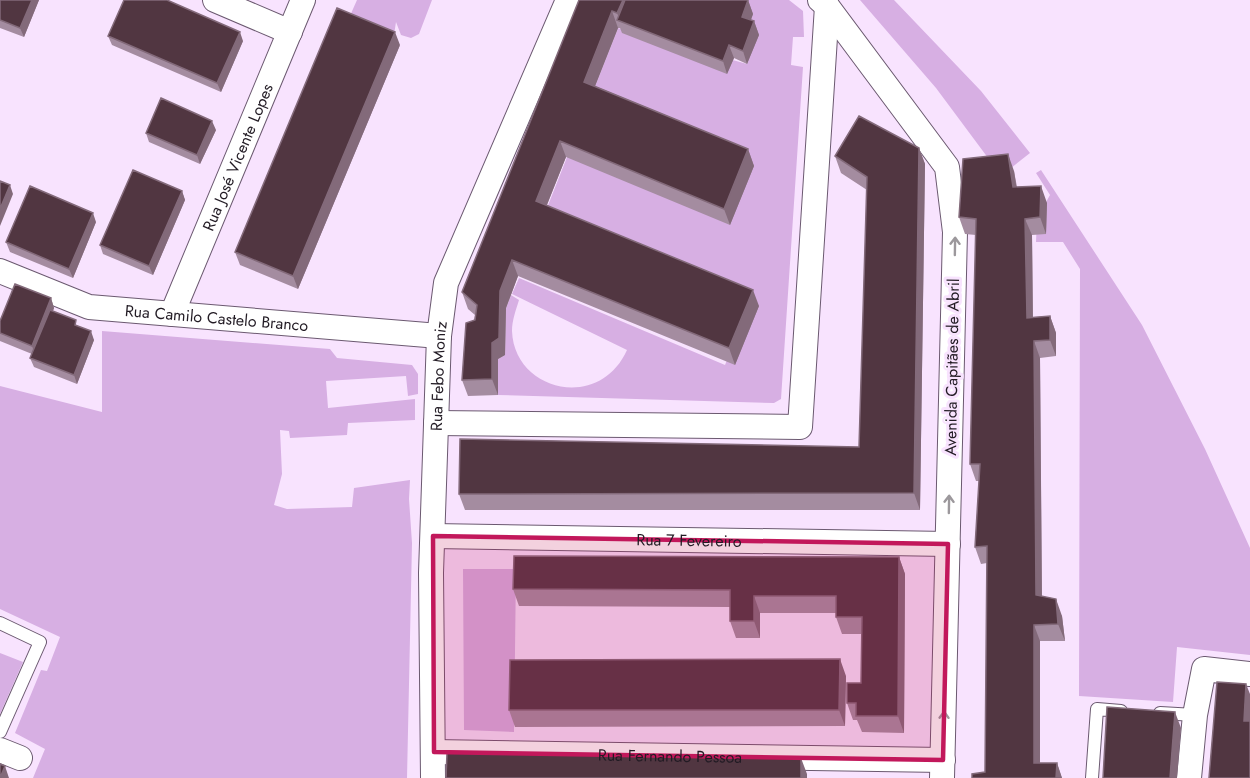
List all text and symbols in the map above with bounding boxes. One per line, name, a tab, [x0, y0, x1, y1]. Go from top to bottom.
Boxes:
street label: Rua José Vicente Lopes	[196, 80, 278, 234]
one-way arrow	[949, 236, 961, 256]
street label: Avenida Capitães de Abril	[939, 278, 965, 456]
street label: Rua Camilo Castelo Branco	[124, 299, 309, 337]
street label: Rua Febo Moniz	[424, 319, 452, 431]
one-way arrow	[943, 494, 954, 514]
street label: Rua 7 Fevereiro	[636, 528, 742, 552]
one-way arrow	[938, 710, 950, 730]
street label: Rua Fernando Pessoa	[598, 743, 742, 768]

